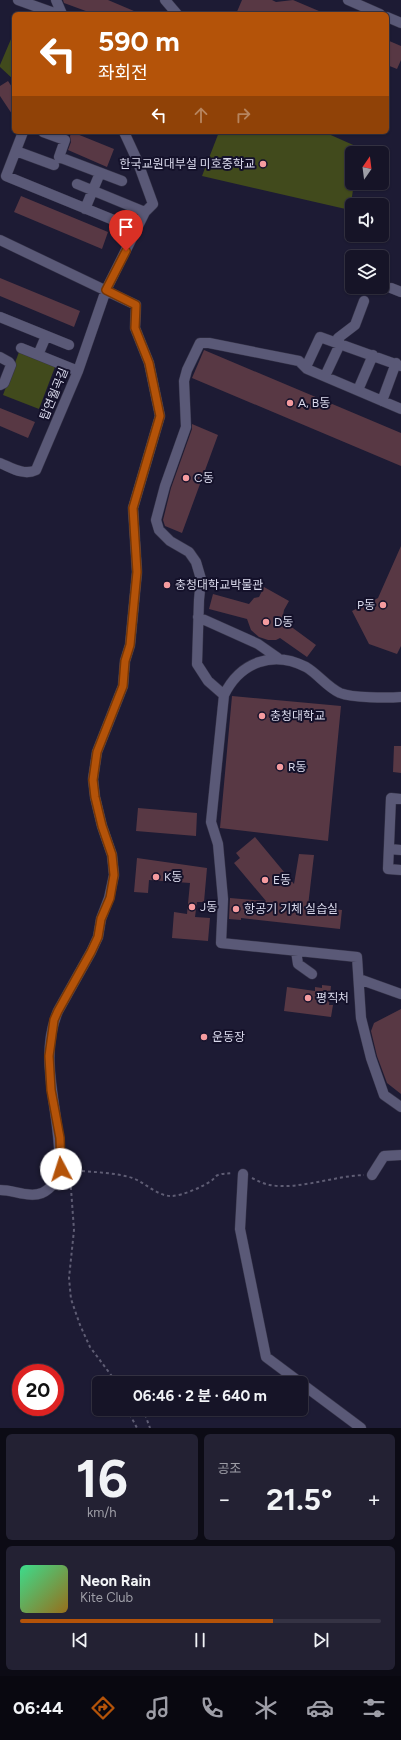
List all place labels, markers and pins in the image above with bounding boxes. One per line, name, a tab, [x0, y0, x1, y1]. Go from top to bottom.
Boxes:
place label: 한국교원대부설 미호중학교	[120, 157, 255, 171]
marker: 한국교원대부설 미호중학교	[258, 159, 268, 169]
pin	[109, 210, 143, 251]
place label: A, B동	[298, 396, 330, 410]
marker: A, B동	[285, 398, 295, 408]
place label: C동	[194, 471, 214, 485]
marker: C동	[181, 473, 191, 483]
place label: 충청대학교박물관	[175, 578, 263, 592]
marker: 충청대학교박물관	[162, 580, 172, 590]
place label: P동	[357, 598, 375, 612]
marker: P동	[378, 600, 388, 610]
place label: D동	[274, 615, 293, 629]
marker: D동	[261, 617, 271, 627]
place label: 충청대학교	[270, 709, 325, 723]
marker: 충청대학교	[257, 711, 267, 721]
place label: R동	[288, 760, 307, 774]
marker: R동	[275, 762, 285, 772]
place label: K동	[164, 870, 182, 884]
marker: K동	[151, 872, 161, 882]
place label: E동	[273, 873, 291, 887]
marker: E동	[260, 875, 270, 885]
place label: J동	[200, 900, 217, 914]
marker: J동	[187, 902, 197, 912]
place label: 항공기 기체 실습실	[244, 902, 338, 916]
marker: 항공기 기체 실습실	[231, 904, 241, 914]
place label: 평직처	[316, 991, 349, 1005]
marker: 평직처	[303, 993, 313, 1003]
place label: 운동장	[212, 1030, 245, 1044]
marker: 운동장	[199, 1032, 209, 1042]

